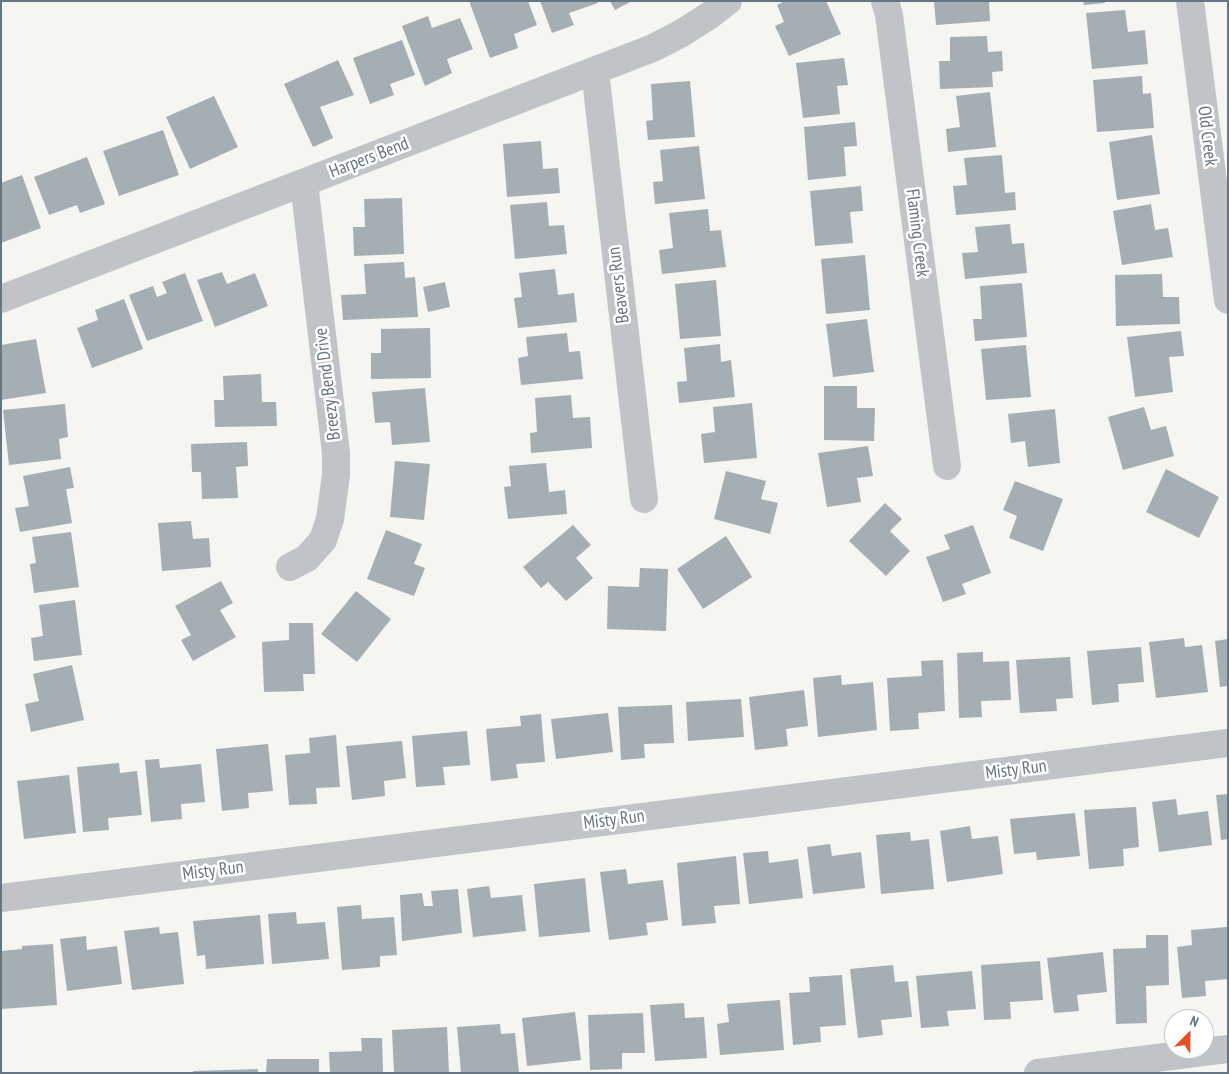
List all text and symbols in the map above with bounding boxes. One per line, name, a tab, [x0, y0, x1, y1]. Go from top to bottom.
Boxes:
street label: Old Creek	[1193, 105, 1221, 167]
street label: Harpers Bend	[326, 133, 412, 183]
street label: Flaming Creek	[901, 188, 933, 278]
street label: Beavers Run	[604, 246, 634, 324]
street label: Breezy Bend Drive	[310, 327, 346, 441]
street label: Misty Run	[984, 756, 1048, 784]
street label: Misty Run	[582, 806, 646, 834]
street label: Misty Run	[181, 857, 245, 885]
north arrow	[1164, 1009, 1214, 1059]
text: N	[1187, 1011, 1201, 1031]

